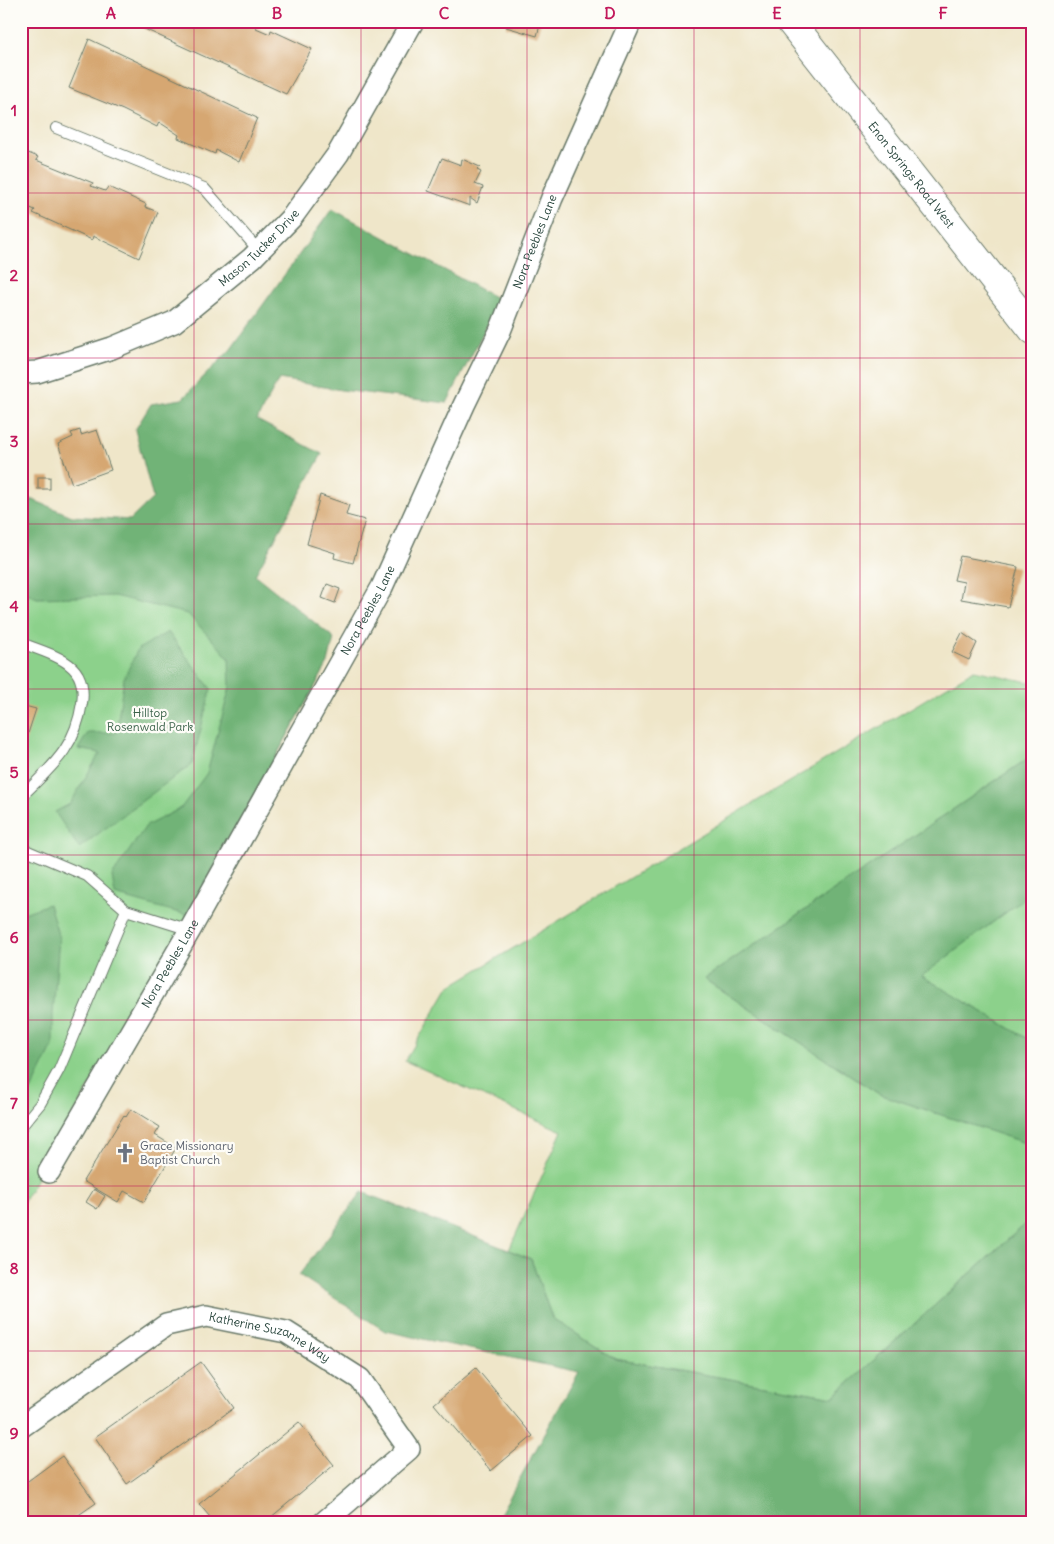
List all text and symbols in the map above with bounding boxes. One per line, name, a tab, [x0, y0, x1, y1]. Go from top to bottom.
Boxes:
text: A	[106, 3, 116, 23]
text: B	[272, 3, 283, 23]
text: C	[439, 3, 450, 23]
text: D	[604, 3, 616, 23]
text: E	[772, 3, 782, 23]
text: F	[938, 3, 948, 23]
text: 1	[11, 100, 17, 120]
street label: Enon Springs Road West	[865, 119, 958, 231]
street label: Nora Peebles Lane	[509, 192, 560, 291]
street label: Mason Tucker Drive	[215, 206, 302, 289]
text: 2	[10, 265, 19, 285]
text: 3	[9, 431, 19, 451]
street label: Nora Peebles Lane	[337, 563, 398, 658]
text: 4	[9, 596, 19, 616]
park label: Hilltop Rosenwald Park	[107, 705, 193, 734]
text: 5	[9, 762, 19, 782]
street label: Nora Peebles Lane	[138, 917, 201, 1010]
text: 6	[9, 927, 19, 947]
text: 7	[10, 1093, 18, 1113]
place label: Grace Missionary Baptist Church	[140, 1138, 234, 1167]
church icon: Grace Missionary Baptist Church	[114, 1142, 136, 1164]
text: 8	[9, 1258, 19, 1278]
street label: Katherine Suzanne Way	[208, 1309, 333, 1365]
text: 9	[9, 1423, 19, 1443]

